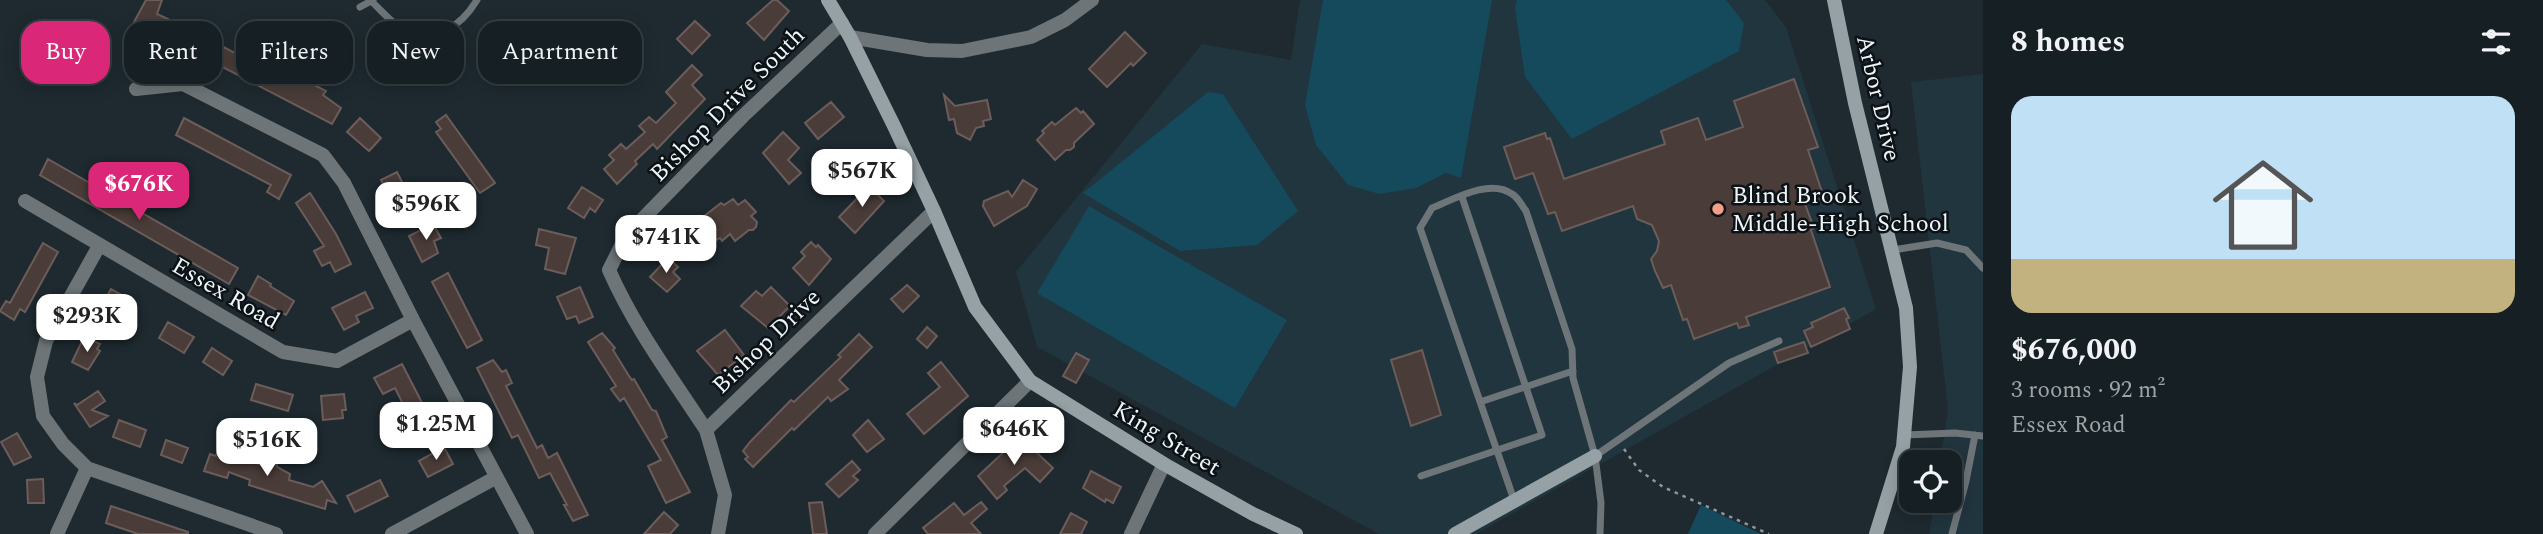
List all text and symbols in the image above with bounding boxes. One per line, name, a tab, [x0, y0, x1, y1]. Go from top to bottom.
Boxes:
street label: Bishop Drive South	[642, 19, 814, 191]
text: 8 homes	[2011, 19, 2125, 65]
chip: Buy	[21, 21, 110, 84]
chip: Rent	[124, 21, 222, 84]
chip: Filters	[236, 21, 353, 84]
chip: New	[367, 21, 464, 84]
chip: Apartment	[478, 21, 642, 84]
icon: filters	[2477, 23, 2515, 61]
street label: Arbor Drive	[1846, 32, 1910, 165]
icon: home	[2200, 142, 2326, 268]
pin: $567K	[813, 150, 911, 209]
text: $567K	[827, 154, 897, 189]
pin: $676K	[90, 162, 188, 222]
text: $676K	[104, 167, 174, 202]
place label: Blind Brook Middle-High School	[1732, 178, 1949, 242]
pin: $596K	[377, 182, 475, 242]
text: $596K	[391, 187, 461, 222]
marker: Blind Brook Middle-High School	[1710, 201, 1726, 217]
pin: $741K	[617, 216, 715, 275]
text: $741K	[631, 220, 701, 255]
street label: Essex Road	[165, 248, 286, 339]
street label: Bishop Drive	[704, 280, 829, 403]
pin: $293K	[38, 294, 136, 354]
text: $293K	[52, 299, 122, 334]
text: $676,000	[2011, 327, 2137, 373]
text: 3 rooms · 92 m²	[2011, 373, 2165, 408]
street label: King Street	[1106, 392, 1227, 485]
pin: $1.25M	[379, 402, 493, 462]
text: $1.25M	[396, 407, 476, 442]
pin: $646K	[965, 407, 1063, 467]
text: Essex Road	[2011, 408, 2126, 443]
text: $646K	[979, 412, 1049, 447]
pin: $516K	[218, 419, 316, 478]
text: $516K	[232, 423, 302, 458]
map controls	[1899, 450, 1962, 513]
button: locate	[1899, 450, 1962, 513]

